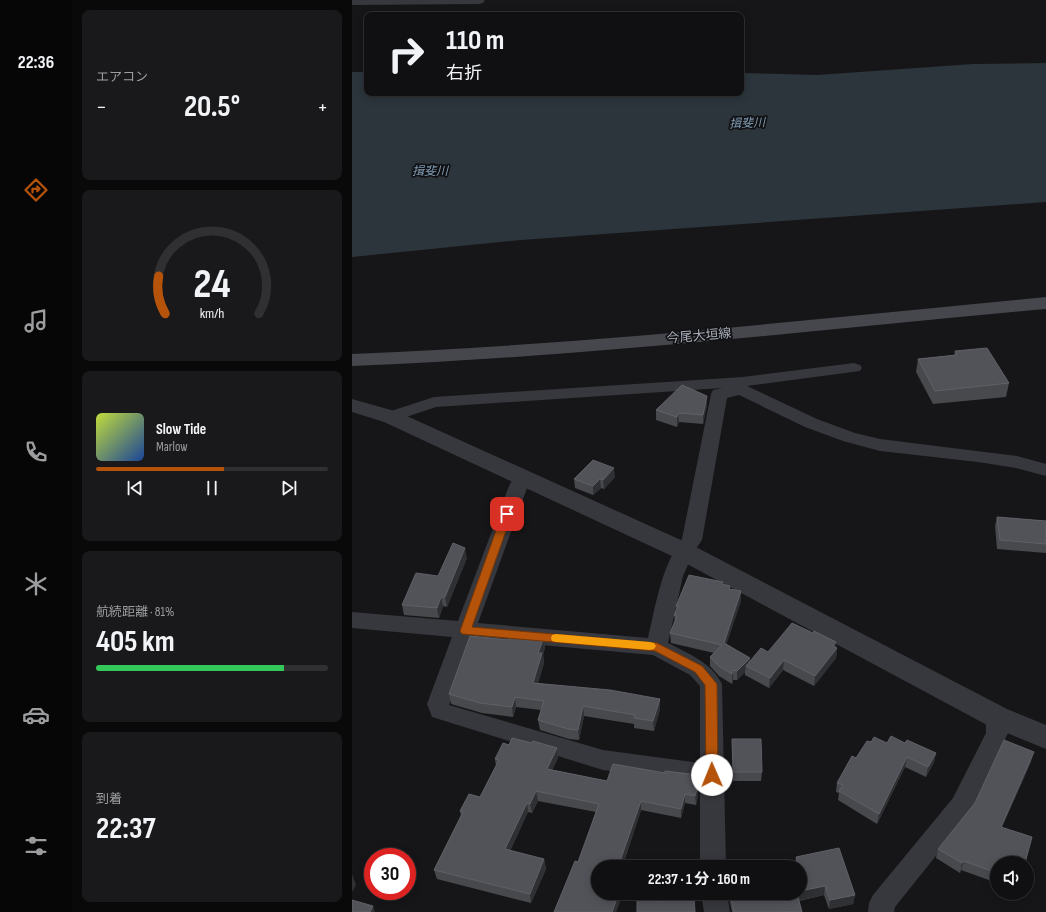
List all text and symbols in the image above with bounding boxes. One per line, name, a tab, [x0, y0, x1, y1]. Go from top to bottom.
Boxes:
text: 110 m	[446, 24, 504, 57]
icon: right	[380, 28, 432, 80]
text: 22:36	[18, 52, 54, 73]
text: 右折	[446, 63, 482, 84]
text: エアコン	[96, 69, 148, 85]
text: 20.5°	[184, 89, 240, 125]
text: −	[96, 94, 107, 121]
text: +	[317, 94, 328, 121]
water label: 揖斐川	[729, 115, 767, 132]
water label: 揖斐川	[412, 164, 450, 179]
icon: directions	[22, 176, 50, 204]
text: 24	[193, 259, 231, 308]
text: km/h	[200, 304, 224, 321]
icon: music	[22, 307, 50, 335]
street label: 今尾大垣線	[666, 325, 732, 347]
text: Slow Tide	[156, 420, 206, 439]
icon: phone	[22, 438, 50, 466]
text: Marlow	[156, 439, 188, 455]
icon: previous	[124, 477, 146, 499]
icon: pause	[201, 477, 223, 499]
icon: next	[278, 477, 300, 499]
pin	[490, 497, 524, 531]
icon: arrive	[496, 503, 518, 525]
icon: climate	[22, 570, 50, 598]
text: 航続距離 · 81%	[96, 604, 174, 620]
text: 405 km	[96, 624, 175, 660]
icon: car	[22, 701, 50, 729]
position arrow	[691, 754, 733, 796]
text: 到着	[96, 791, 122, 807]
text: 22:37	[96, 811, 156, 847]
icon: filters	[22, 832, 50, 860]
speed limit sign: 30	[364, 848, 416, 900]
map controls	[990, 856, 1034, 900]
button: sound	[990, 856, 1034, 900]
text: 22:37 · 1 分 · 160 m	[648, 870, 750, 889]

